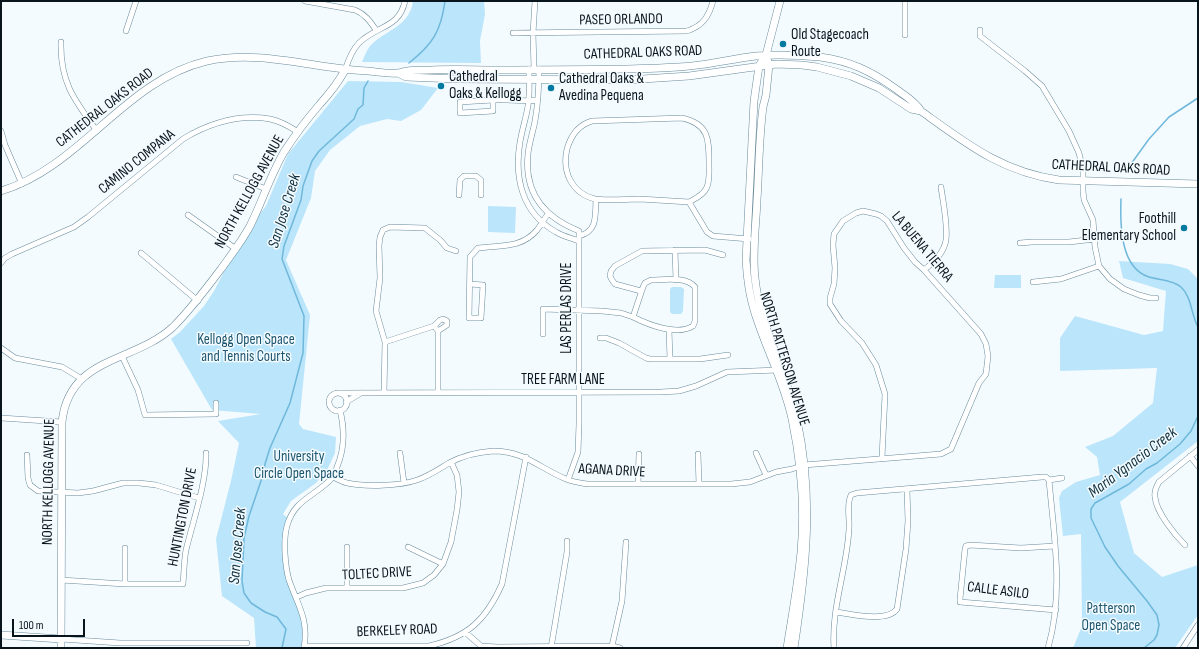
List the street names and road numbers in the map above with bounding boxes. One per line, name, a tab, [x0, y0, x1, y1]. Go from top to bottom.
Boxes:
street label: PASEO ORLANDO	[579, 10, 663, 30]
street label: CATHEDRAL OAKS ROAD	[583, 42, 703, 64]
street label: CATHEDRAL OAKS ROAD	[53, 64, 157, 152]
street label: CAMINO COMPANA	[95, 126, 179, 198]
street label: NORTH KELLOGG AVENUE	[211, 132, 289, 252]
street label: CATHEDRAL OAKS ROAD	[1051, 156, 1171, 180]
street label: LA BUENA TIERRA	[887, 208, 957, 286]
street label: LAS PERLAS DRIVE	[558, 262, 576, 354]
street label: NORTH PATTERSON AVENUE	[755, 290, 813, 428]
street label: TREE FARM LANE	[521, 371, 605, 389]
street label: NORTH KELLOGG AVENUE	[39, 419, 59, 545]
street label: AGANA DRIVE	[578, 460, 646, 482]
street label: HUNTINGTON DRIVE	[165, 466, 201, 568]
street label: TOLTEC DRIVE	[342, 563, 412, 585]
street label: CALLE ASILO	[966, 578, 1030, 604]
street label: BERKELEY ROAD	[356, 621, 438, 641]

